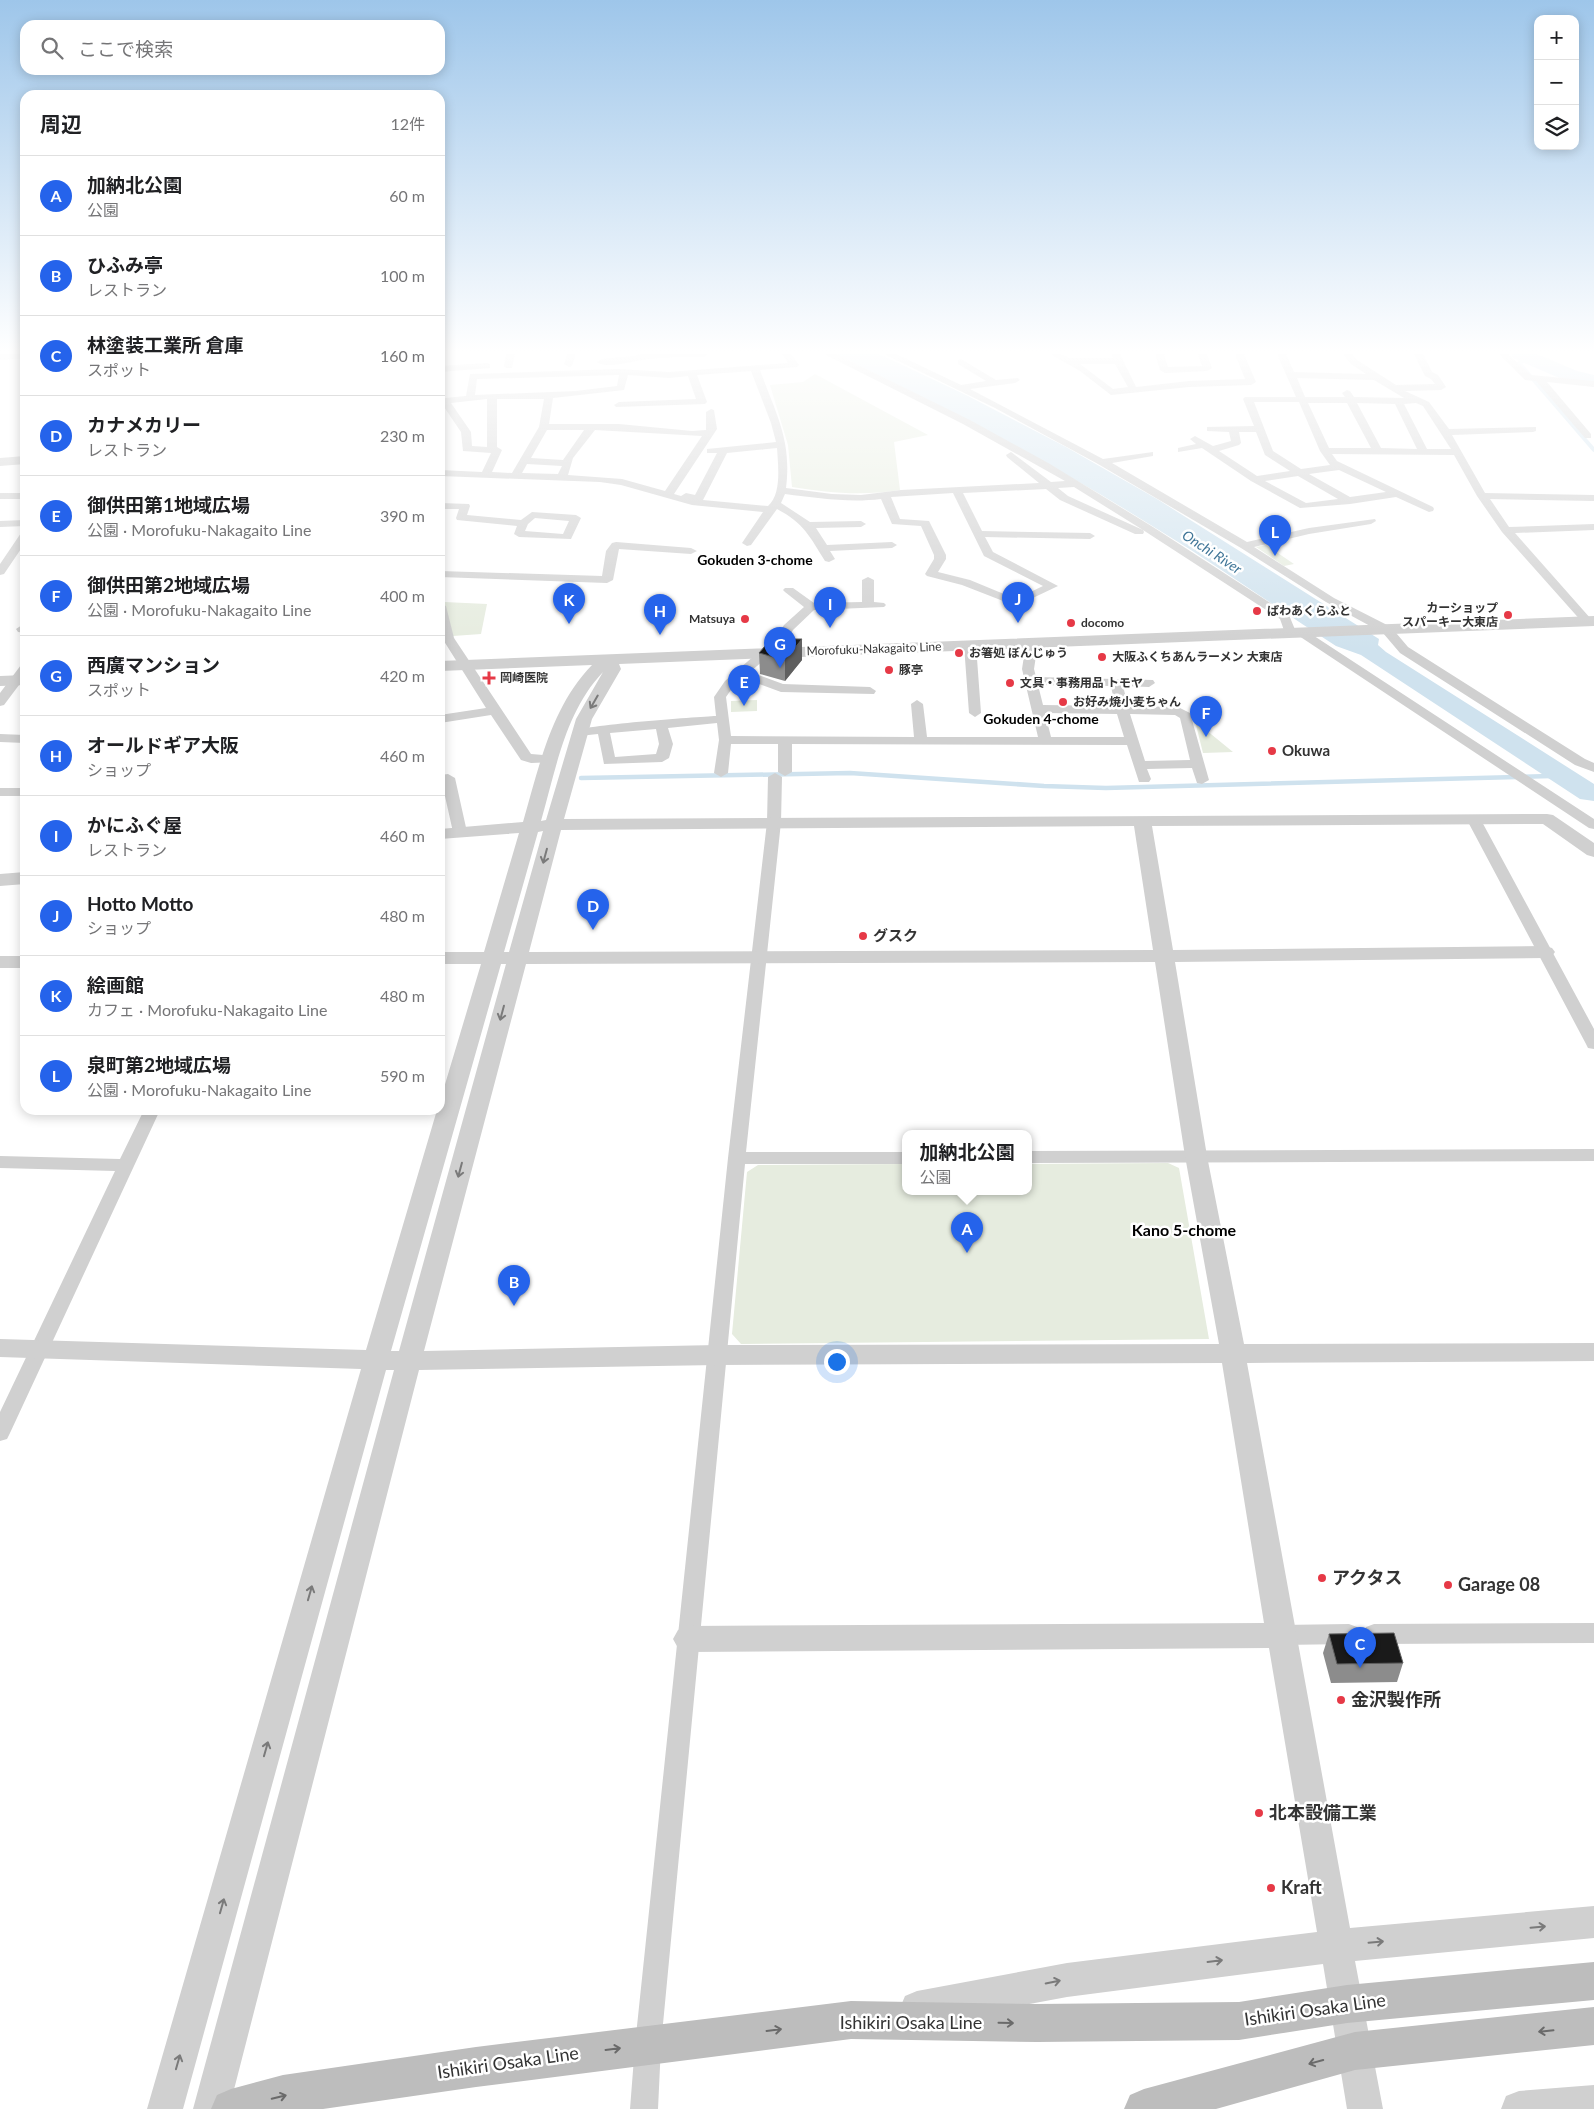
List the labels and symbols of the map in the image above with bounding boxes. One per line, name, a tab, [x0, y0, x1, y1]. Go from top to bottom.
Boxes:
pin: L	[1259, 515, 1291, 556]
water label: Onchi River	[1179, 526, 1245, 577]
district label: Gokuden 3-chome	[697, 551, 813, 568]
pin: J	[1002, 582, 1034, 623]
pin: K	[553, 583, 585, 624]
pin: I	[814, 587, 846, 628]
pin: H	[644, 594, 676, 635]
place label: カーショップ スパーキー大東店	[1402, 600, 1498, 629]
place label: ぱわあくらふと	[1267, 603, 1351, 618]
marker: ぱわあくらふと	[1251, 605, 1263, 617]
marker: カーショップ スパーキー大東店	[1502, 609, 1514, 621]
place label: Matsuya	[689, 611, 735, 626]
marker: Matsuya	[739, 613, 751, 625]
place label: docomo	[1081, 615, 1124, 630]
marker: docomo	[1065, 617, 1077, 629]
pin: G	[764, 627, 796, 668]
street label: Morofuku-Nakagaito Line	[806, 639, 942, 658]
place label: お箸処 ぼんじゅう	[969, 645, 1068, 660]
marker: お箸処 ぼんじゅう	[953, 647, 965, 659]
place label: 大阪ふくちあんラーメン 大東店	[1112, 649, 1282, 664]
marker: 大阪ふくちあんラーメン 大東店	[1096, 651, 1108, 663]
place label: 豚亭	[899, 662, 923, 677]
marker: 豚亭	[883, 664, 895, 676]
pin: E	[728, 665, 760, 706]
place label: 岡崎医院	[500, 670, 548, 685]
marker: 岡崎医院	[482, 671, 496, 685]
place label: 文具・事務用品 トモヤ	[1020, 675, 1143, 690]
marker: 文具・事務用品 トモヤ	[1004, 677, 1016, 689]
one-way arrow	[589, 694, 598, 709]
place label: お好み焼小麦ちゃん	[1073, 694, 1181, 709]
marker: お好み焼小麦ちゃん	[1057, 696, 1069, 708]
pin: F	[1190, 696, 1222, 737]
district label: Gokuden 4-chome	[983, 710, 1099, 727]
place label: Okuwa	[1282, 741, 1330, 759]
marker: Okuwa	[1266, 745, 1278, 757]
one-way arrow	[539, 848, 549, 864]
pin: D	[577, 889, 609, 930]
place label: グスク	[873, 926, 918, 944]
marker: グスク	[857, 930, 869, 942]
one-way arrow	[497, 1004, 506, 1020]
one-way arrow	[455, 1161, 464, 1177]
pin: A	[951, 1212, 983, 1253]
district label: Kano 5-chome	[1132, 1220, 1237, 1239]
pin: B	[498, 1265, 530, 1306]
your location	[824, 1349, 850, 1375]
place label: アクタス	[1332, 1566, 1402, 1588]
marker: アクタス	[1316, 1572, 1328, 1584]
place label: Garage 08	[1458, 1573, 1540, 1595]
marker: Garage 08	[1442, 1579, 1454, 1591]
one-way arrow	[306, 1585, 316, 1601]
pin: C	[1344, 1627, 1376, 1668]
place label: 金沢製作所	[1351, 1688, 1441, 1710]
marker: 金沢製作所	[1335, 1694, 1347, 1706]
one-way arrow	[262, 1742, 272, 1758]
place label: 北本設備工業	[1269, 1801, 1377, 1823]
marker: 北本設備工業	[1253, 1807, 1265, 1819]
place label: Kraft	[1281, 1876, 1322, 1898]
marker: Kraft	[1265, 1882, 1277, 1894]
one-way arrow	[218, 1898, 228, 1914]
one-way arrow	[1529, 1922, 1545, 1932]
one-way arrow	[1368, 1937, 1384, 1947]
one-way arrow	[1206, 1956, 1222, 1966]
one-way arrow	[1045, 1977, 1061, 1986]
street label: Ishikiri Osaka Line	[1243, 1988, 1387, 2030]
street label: Ishikiri Osaka Line	[840, 2011, 982, 2033]
one-way arrow	[998, 2018, 1014, 2027]
one-way arrow	[766, 2025, 782, 2035]
one-way arrow	[1538, 2026, 1554, 2036]
street label: Ishikiri Osaka Line	[436, 2041, 580, 2083]
one-way arrow	[604, 2044, 620, 2054]
one-way arrow	[174, 2055, 184, 2071]
one-way arrow	[1308, 2058, 1324, 2067]
one-way arrow	[270, 2092, 286, 2101]

